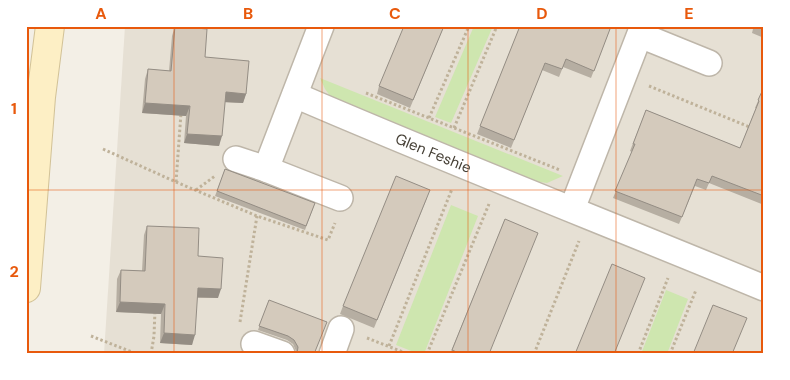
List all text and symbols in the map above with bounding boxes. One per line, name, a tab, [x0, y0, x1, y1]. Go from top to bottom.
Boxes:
text: A	[95, 3, 107, 24]
text: B	[243, 3, 253, 24]
text: C	[389, 3, 401, 24]
text: D	[536, 3, 548, 24]
text: E	[684, 3, 694, 24]
text: 1	[11, 98, 17, 119]
street label: Glen Feshie	[392, 129, 474, 178]
text: 2	[9, 261, 19, 282]

